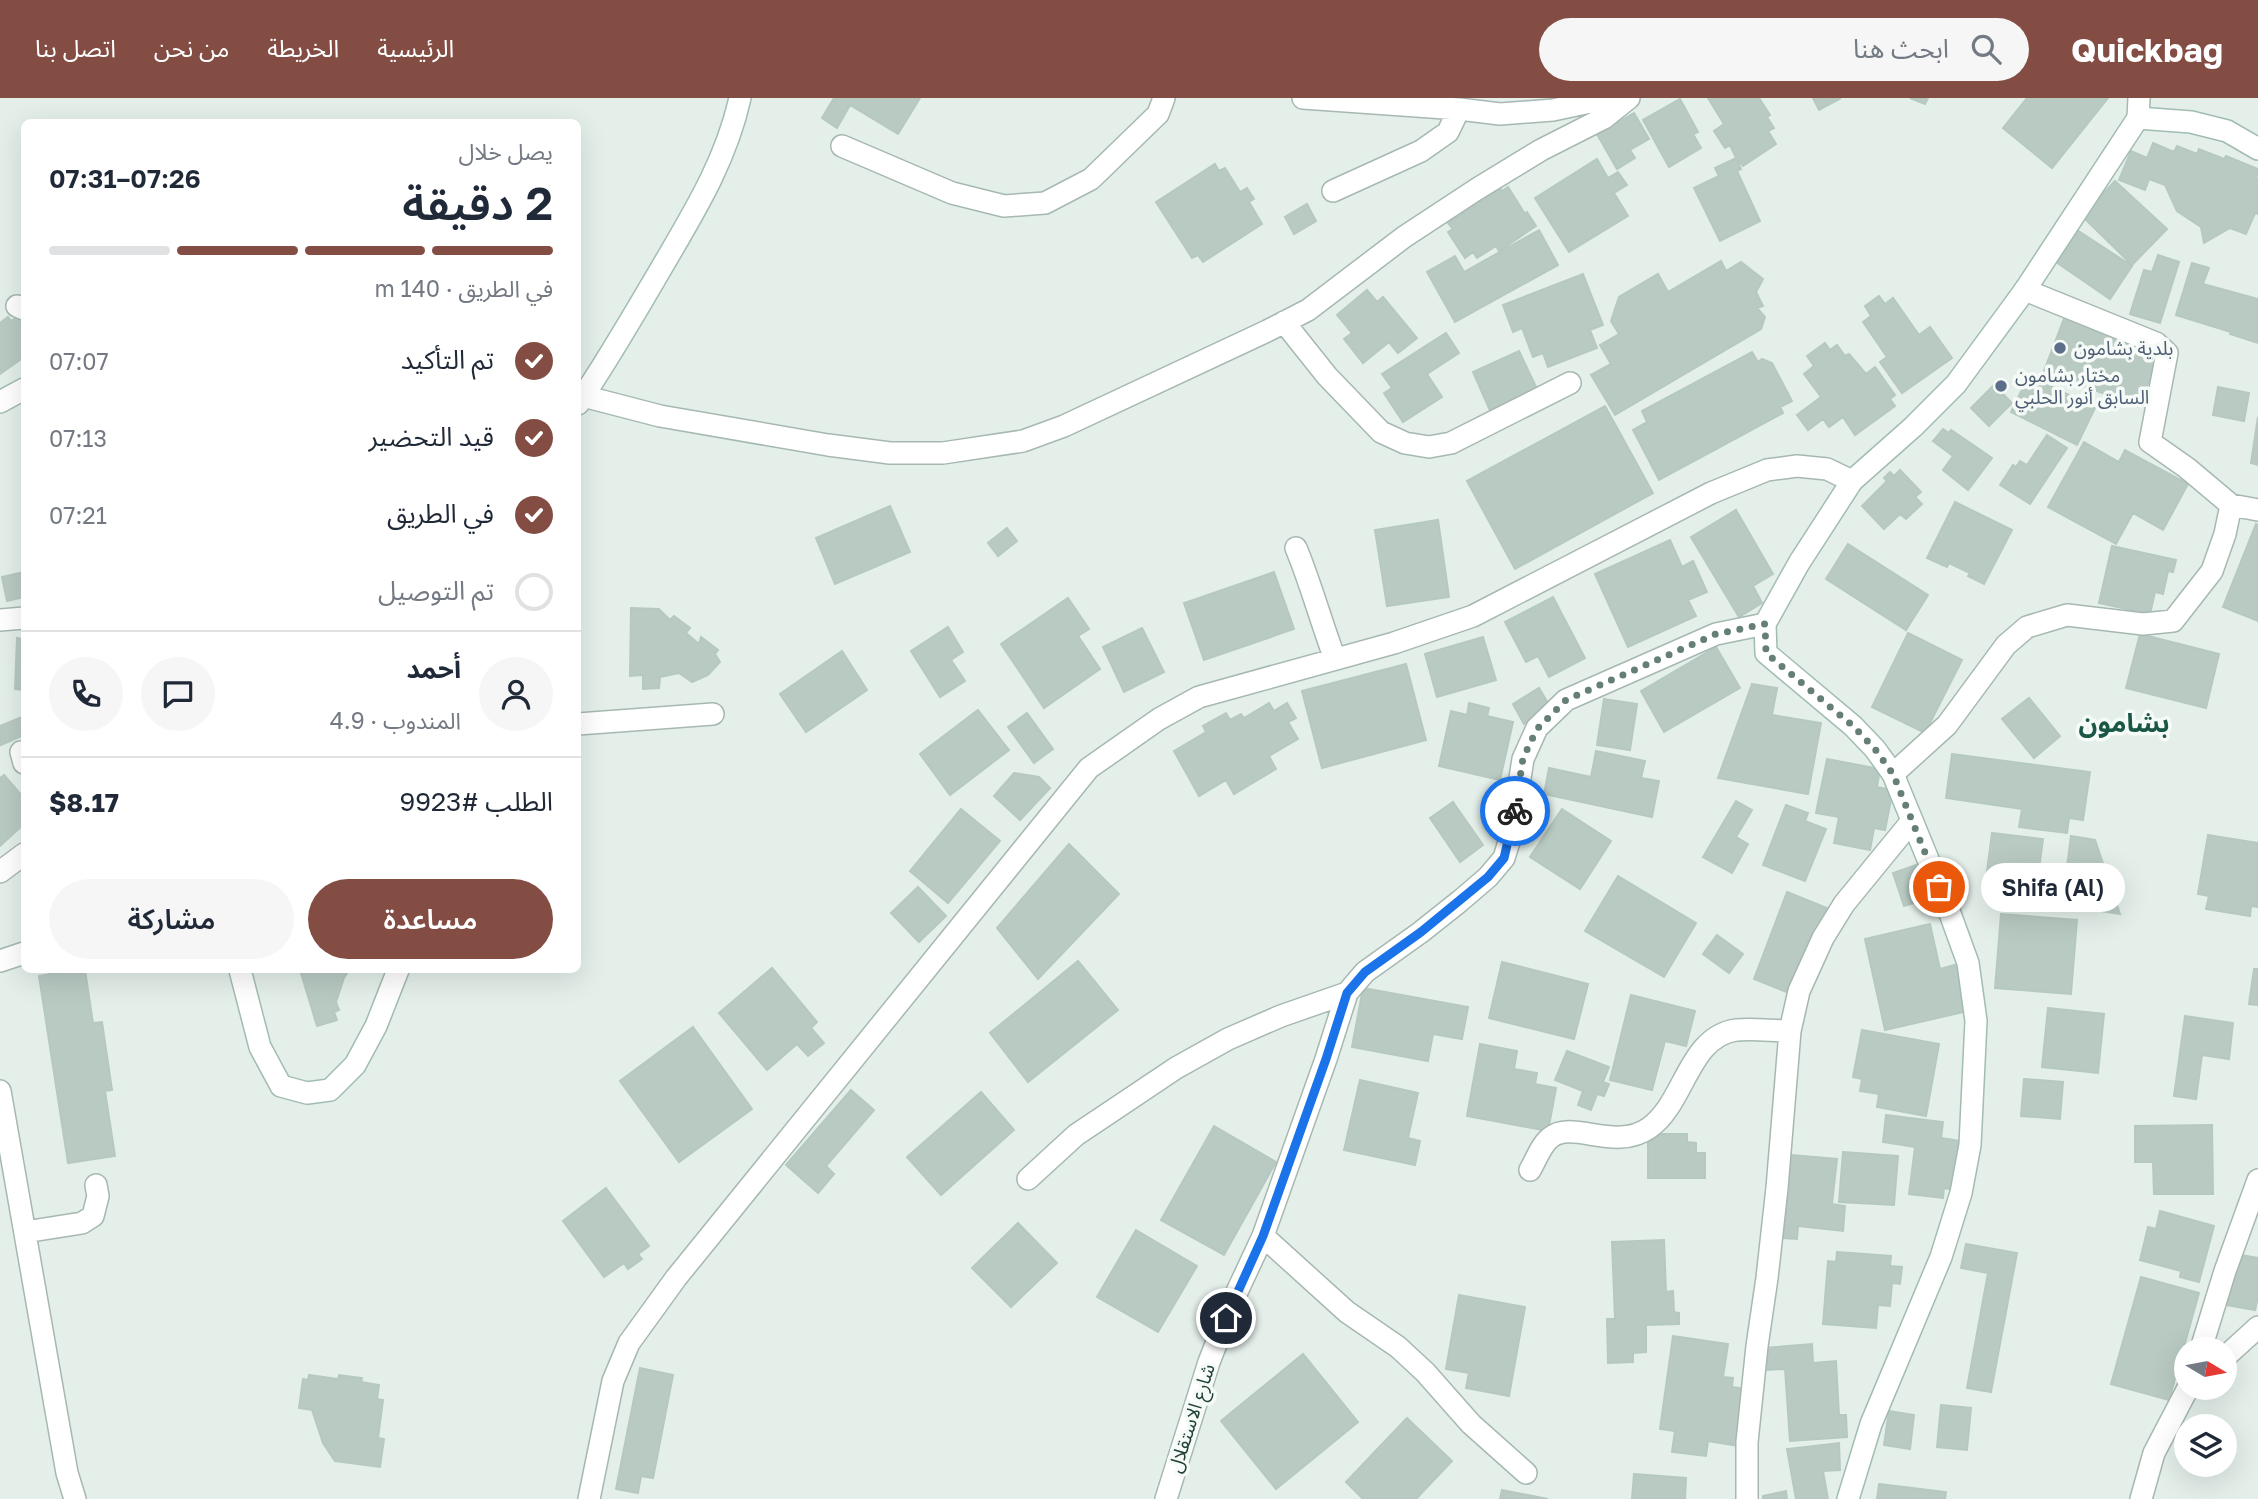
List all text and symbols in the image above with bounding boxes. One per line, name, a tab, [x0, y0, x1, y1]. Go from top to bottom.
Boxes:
search box	[1539, 18, 2029, 81]
icon: search	[1967, 30, 2005, 68]
text: Quickbag	[2071, 30, 2223, 69]
text: اتصل بنا	[35, 33, 116, 62]
text: من نحن	[154, 33, 229, 62]
text: الخريطة	[267, 33, 339, 62]
text: الرئيسية	[377, 33, 454, 62]
text: ابحث هنا	[1853, 33, 1949, 64]
text: يصل خلال	[458, 137, 553, 165]
text: 07:26–07:31	[49, 163, 201, 194]
text: 2 دقيقة	[402, 175, 553, 230]
text: في الطريق · 140 m	[374, 274, 553, 302]
place label: بلدية بشامون	[2074, 336, 2173, 360]
marker: بلدية بشامون	[2052, 340, 2068, 356]
icon: check	[515, 342, 553, 380]
text: تم التأكيد	[401, 344, 494, 375]
text: 07:07	[49, 347, 109, 375]
place label: مختار بشامون السابق أنور الحلبي	[2015, 363, 2149, 412]
marker: مختار بشامون السابق أنور الحلبي	[1993, 378, 2009, 394]
icon: check	[515, 419, 553, 457]
text: قيد التحضير	[368, 421, 494, 452]
text: 07:13	[49, 424, 107, 452]
icon: check	[515, 496, 553, 534]
text: في الطريق	[387, 498, 494, 529]
text: 07:21	[49, 501, 107, 529]
text: تم التوصيل	[378, 575, 494, 606]
text: أحمد	[407, 653, 461, 684]
button: phone	[49, 657, 123, 731]
button: chat	[141, 657, 215, 731]
button: person	[479, 657, 553, 731]
text: المندوب · 4.9	[330, 706, 461, 734]
district label: بشامون	[2078, 707, 2170, 738]
courier	[1480, 776, 1550, 846]
text: الطلب #9923	[399, 786, 553, 817]
text: $8.17	[49, 787, 119, 818]
icon: bike	[1496, 792, 1534, 830]
pin	[1909, 857, 1969, 917]
callout: Shifa (Al)	[1981, 862, 2124, 912]
icon: bag	[1920, 868, 1958, 906]
text: Shifa (Al)	[2002, 873, 2104, 901]
button: مشاركة	[49, 879, 294, 959]
button: مساعدة	[308, 879, 553, 959]
pin	[1196, 1288, 1256, 1348]
icon: home	[1207, 1299, 1245, 1337]
north arrow	[2174, 1337, 2236, 1400]
map controls	[2174, 1337, 2237, 1477]
street label: شارع الاستقلال	[1162, 1360, 1222, 1476]
button: layers	[2174, 1414, 2237, 1477]

